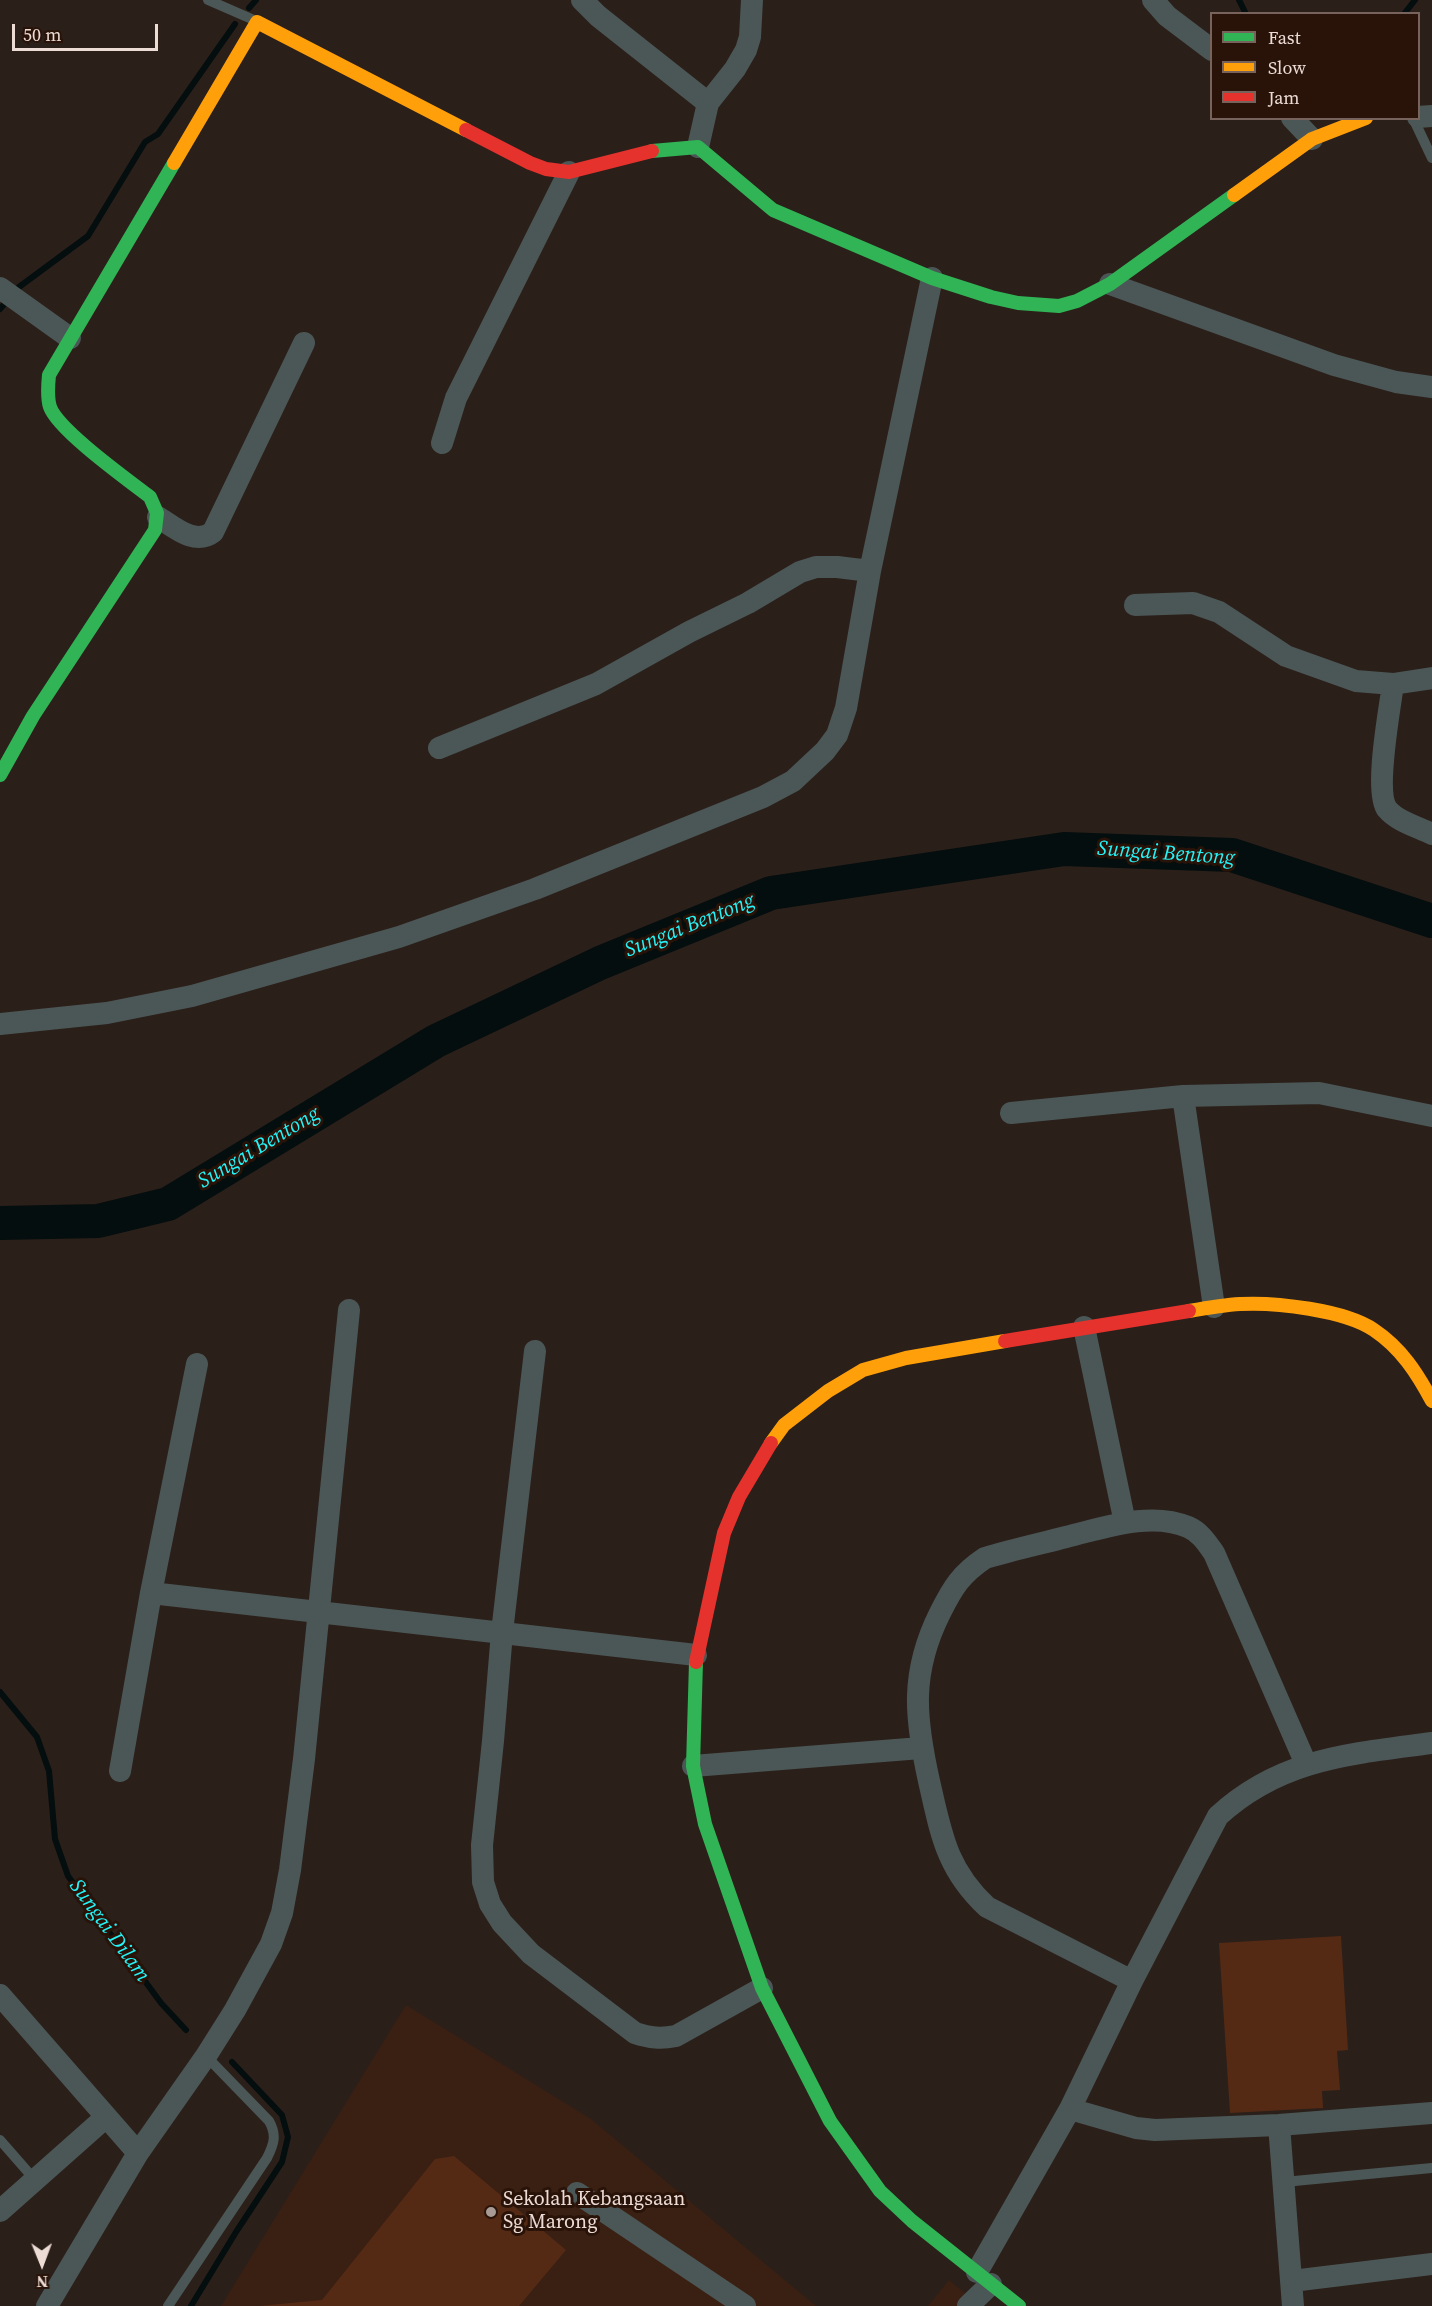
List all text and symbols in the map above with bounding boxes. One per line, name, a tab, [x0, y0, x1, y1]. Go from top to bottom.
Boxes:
scale bar	[15, 12, 160, 50]
legend	[1210, 12, 1420, 120]
text: 50 m	[23, 22, 61, 47]
text: Fast	[1268, 25, 1301, 50]
text: Slow	[1268, 55, 1306, 80]
text: Jam	[1268, 85, 1300, 110]
water label: Sungai Bentong	[1096, 837, 1236, 871]
water label: Sungai Bentong	[621, 888, 759, 964]
water label: Sungai Bentong	[193, 1102, 325, 1194]
water label: Sungai Dilam	[63, 1875, 155, 1987]
place label: Sekolah Kebangsaan Sg Marong	[503, 2188, 685, 2235]
marker: Sekolah Kebangsaan Sg Marong	[484, 2205, 498, 2219]
north arrow	[12, 2234, 72, 2294]
text: N	[36, 2271, 48, 2293]

